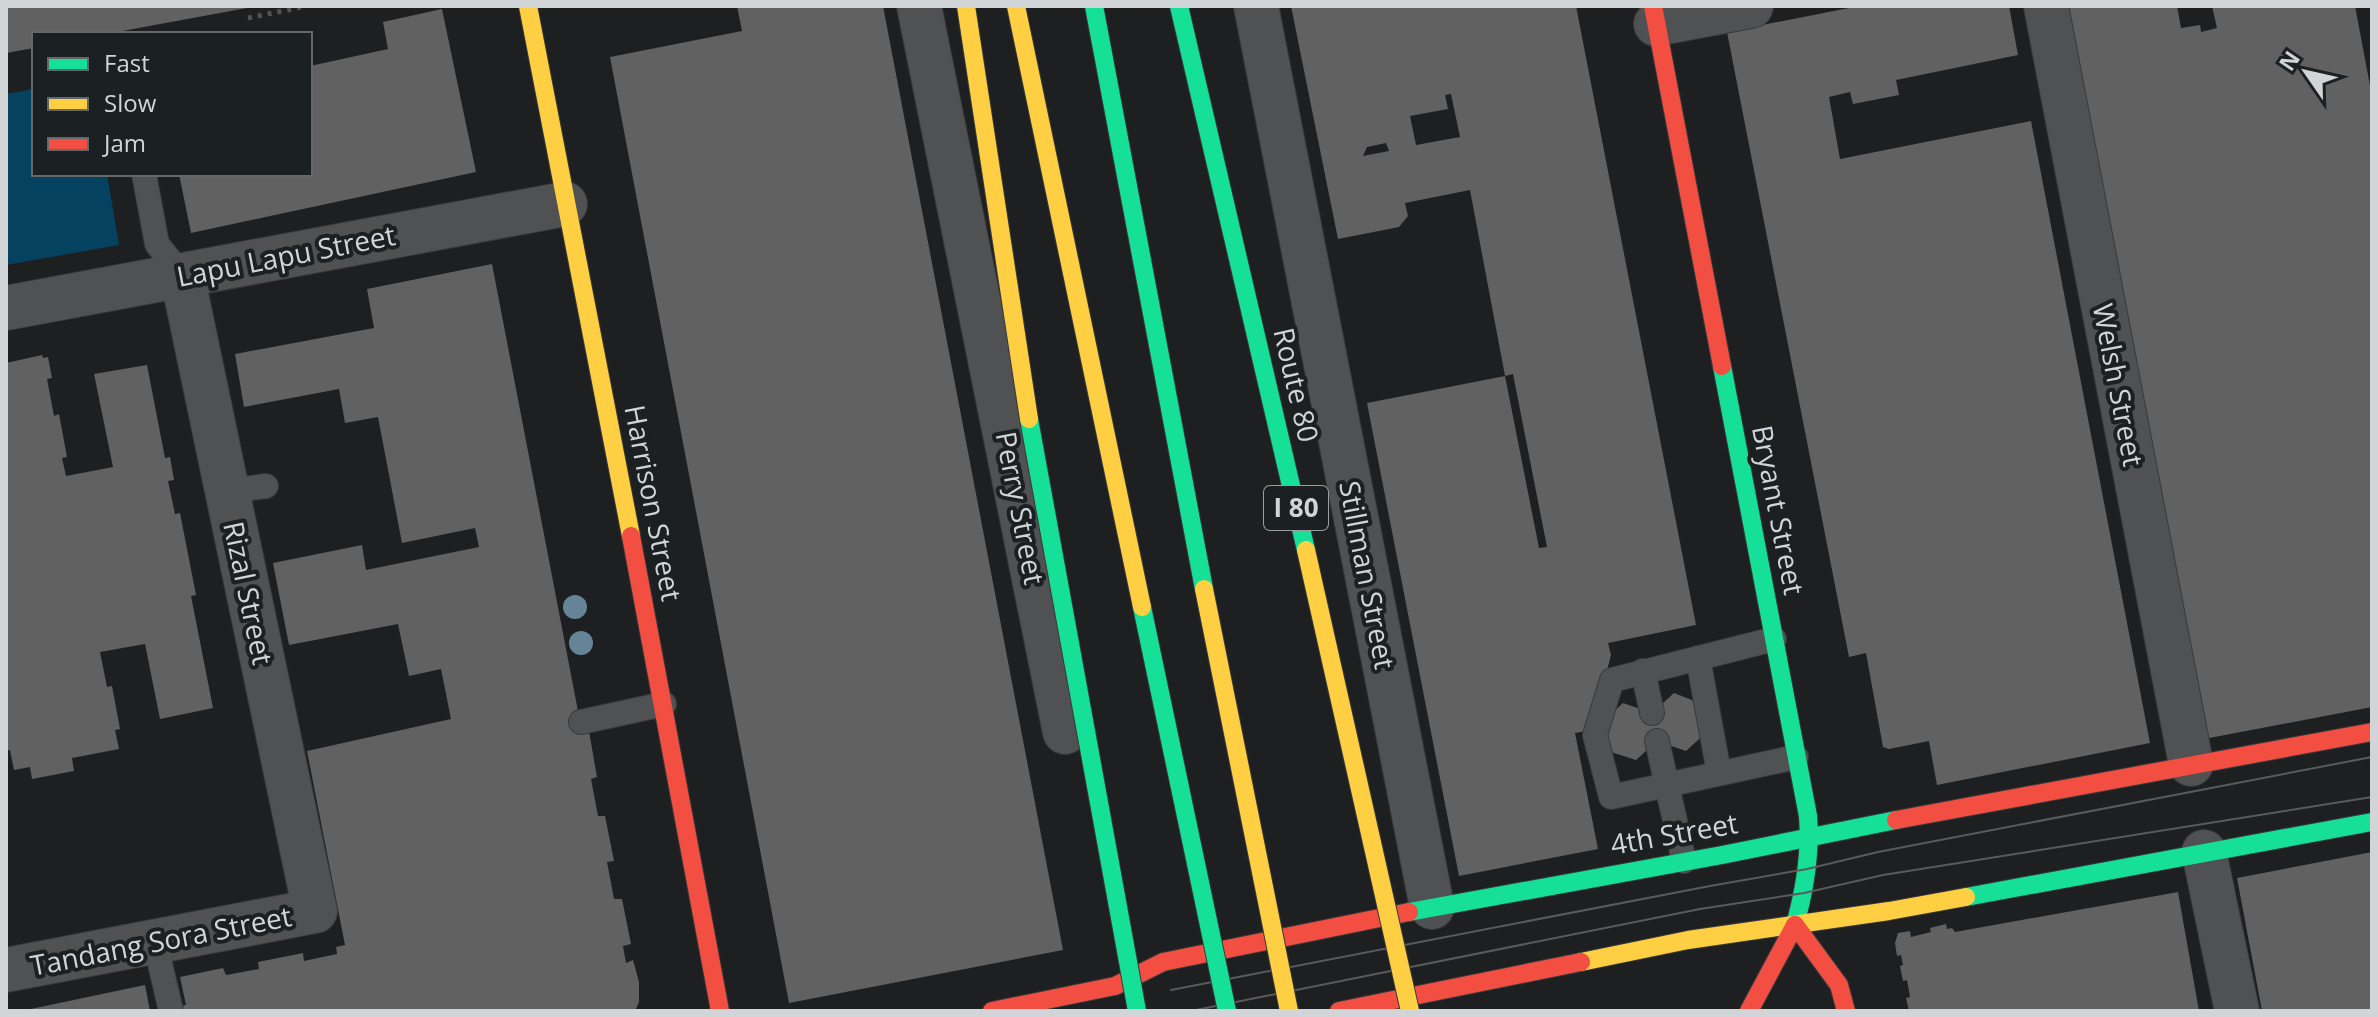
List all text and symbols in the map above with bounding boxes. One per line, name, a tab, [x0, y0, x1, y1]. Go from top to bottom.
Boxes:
legend	[32, 32, 312, 176]
north arrow	[2266, 32, 2346, 112]
text: N	[2271, 44, 2306, 76]
text: Fast	[104, 46, 150, 79]
text: Slow	[104, 86, 157, 119]
text: Jam	[102, 126, 146, 159]
street label: Lapu Lapu Street	[173, 215, 398, 295]
street label: Welsh Street	[2085, 300, 2153, 469]
street label: Route 80	[1265, 324, 1329, 446]
street label: Harrison Street	[616, 402, 692, 604]
street label: Bryant Street	[1744, 422, 1814, 598]
street label: Perry Street	[988, 428, 1054, 588]
street label: Stillman Street	[1331, 478, 1405, 672]
road number: I 80	[1264, 486, 1328, 530]
street label: Rizal Street	[215, 518, 283, 668]
street label: 4th Street	[1607, 803, 1740, 863]
street label: Tandang Sora Street	[27, 896, 295, 984]

